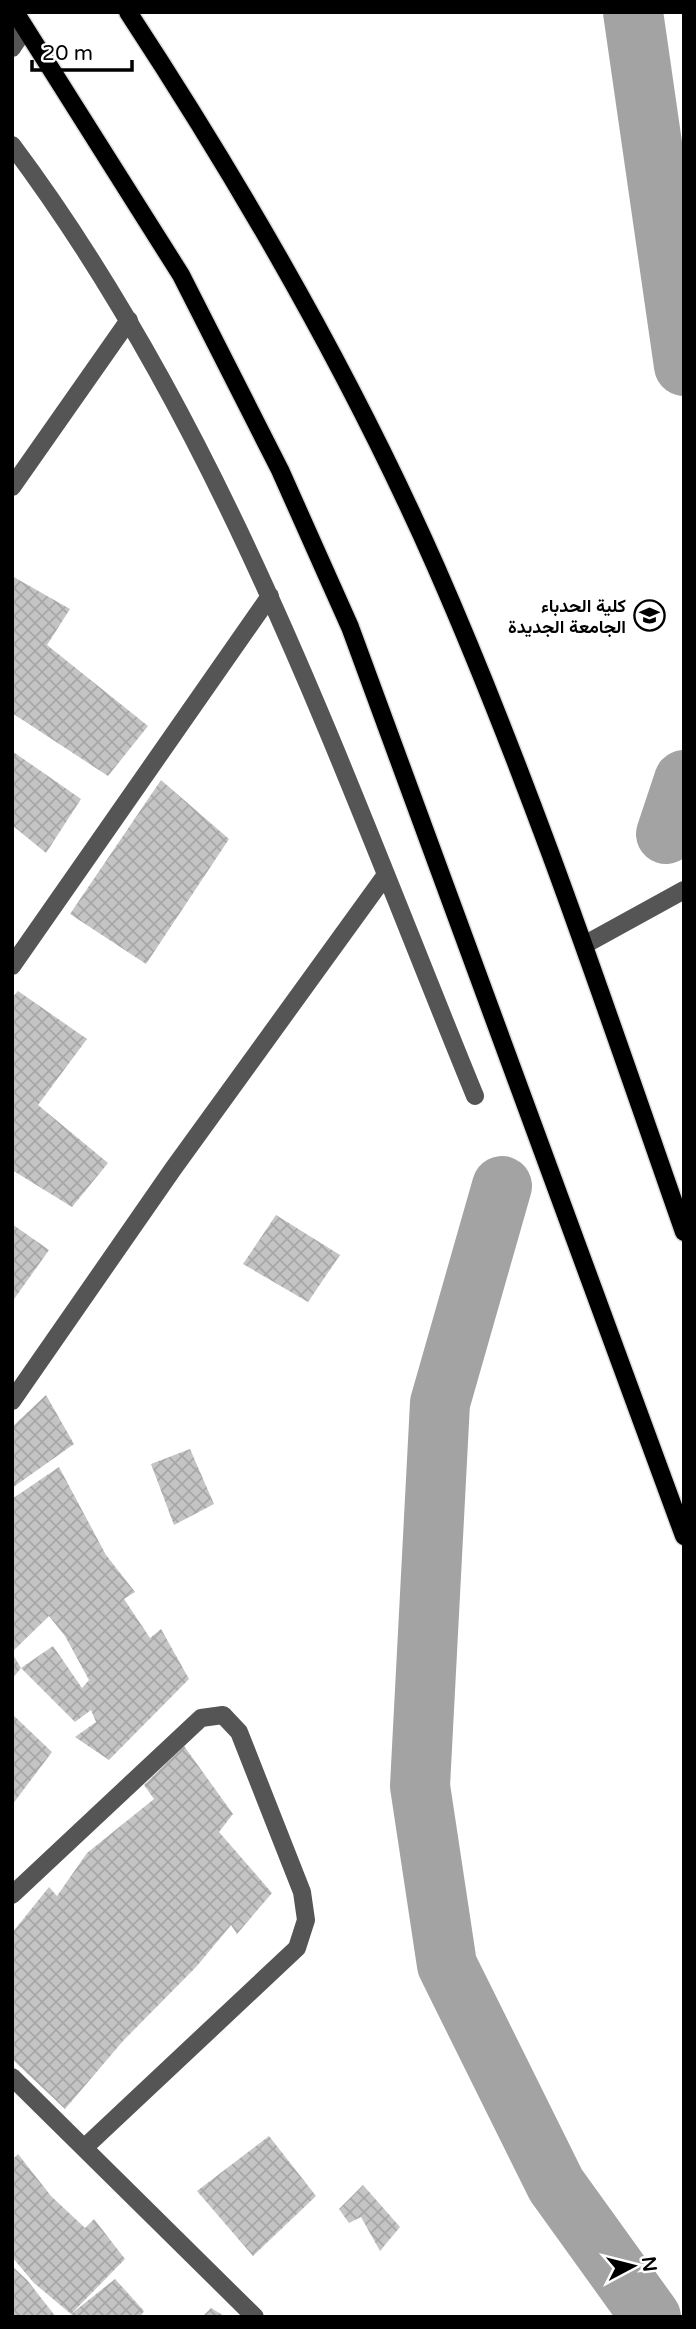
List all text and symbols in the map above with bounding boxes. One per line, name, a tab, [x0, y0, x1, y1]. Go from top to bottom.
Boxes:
scale bar	[32, 28, 131, 72]
text: 20 m	[42, 41, 93, 66]
place label: كلية الحدباء الجامعة الجديدة	[508, 595, 626, 638]
school or university icon: كلية الحدباء الجامعة الجديدة	[632, 599, 666, 633]
north arrow	[598, 2231, 668, 2301]
text: N	[637, 2255, 661, 2273]

